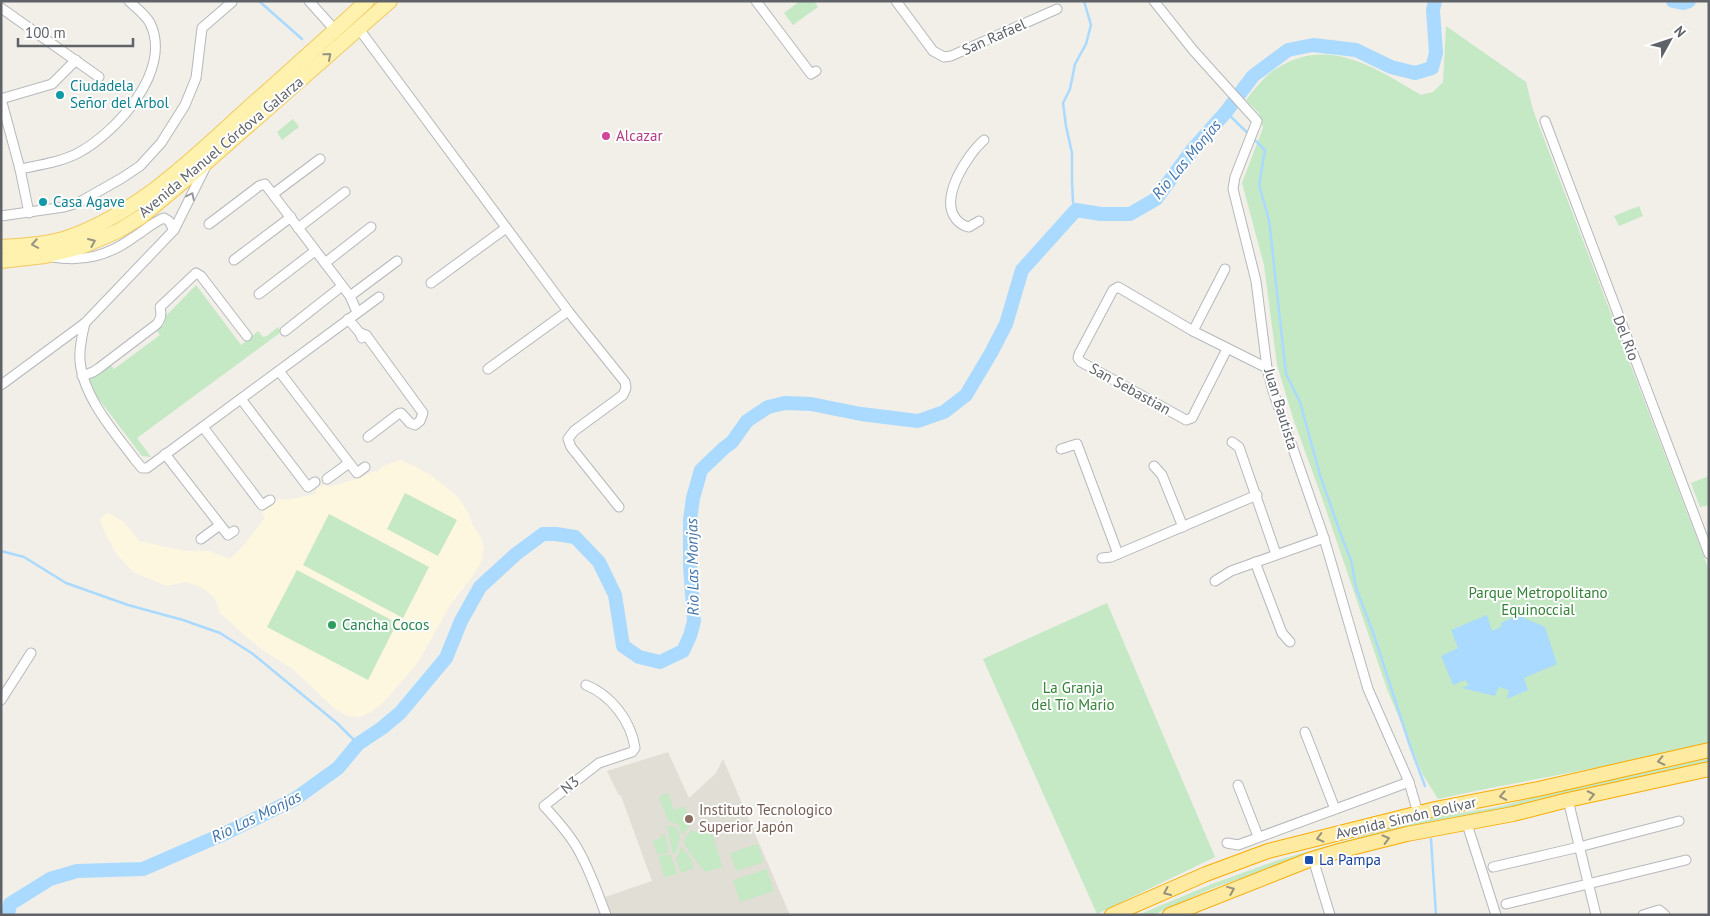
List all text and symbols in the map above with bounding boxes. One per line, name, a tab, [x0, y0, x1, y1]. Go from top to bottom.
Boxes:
street label: San Rafael	[959, 14, 1029, 59]
scale bar	[18, 15, 132, 47]
north arrow	[1645, 15, 1695, 65]
text: N	[1670, 22, 1690, 41]
text: 100 m	[25, 23, 66, 42]
one-way arrow	[322, 53, 331, 61]
street label: Avenida Manuel Córdova Galarza	[134, 72, 307, 221]
place label: Ciudadela Señor del Arbol	[70, 76, 170, 112]
marker: Ciudadela Señor del Arbol	[54, 89, 66, 101]
water label: Rio Las Monjas	[1147, 115, 1225, 203]
place label: Alcazar	[616, 126, 663, 145]
marker: Alcazar	[600, 130, 612, 142]
place label: Casa Agave	[53, 192, 125, 211]
one-way arrow	[185, 192, 195, 201]
marker: Casa Agave	[37, 196, 49, 208]
one-way arrow	[30, 238, 39, 248]
one-way arrow	[87, 238, 96, 249]
street label: Del Rio	[1609, 313, 1644, 363]
street label: San Sebastian	[1086, 358, 1174, 419]
street label: Juan Bautista	[1260, 365, 1303, 452]
water label: Rio Las Monjas	[681, 517, 703, 616]
park label: Parque Metropolitano Equinoccial	[1468, 583, 1608, 619]
place label: Cancha Cocos	[342, 615, 429, 634]
marker: Cancha Cocos	[326, 619, 338, 631]
park label: La Granja del Tío Mario	[1031, 678, 1115, 714]
one-way arrow	[1657, 755, 1666, 765]
street label: N3	[557, 771, 583, 798]
water label: Rio Las Monjas	[208, 785, 305, 846]
one-way arrow	[1498, 790, 1507, 801]
one-way arrow	[1586, 790, 1595, 800]
street label: Avenida Simón Bolívar	[1334, 792, 1478, 843]
place label: Instituto Tecnologico Superior Japón	[699, 800, 833, 836]
marker: Instituto Tecnologico Superior Japón	[683, 813, 695, 825]
one-way arrow	[1316, 832, 1324, 842]
one-way arrow	[1381, 834, 1390, 845]
place label: La Pampa	[1319, 850, 1381, 869]
marker: La Pampa	[1303, 854, 1315, 866]
one-way arrow	[1163, 886, 1172, 896]
one-way arrow	[1227, 886, 1235, 896]

